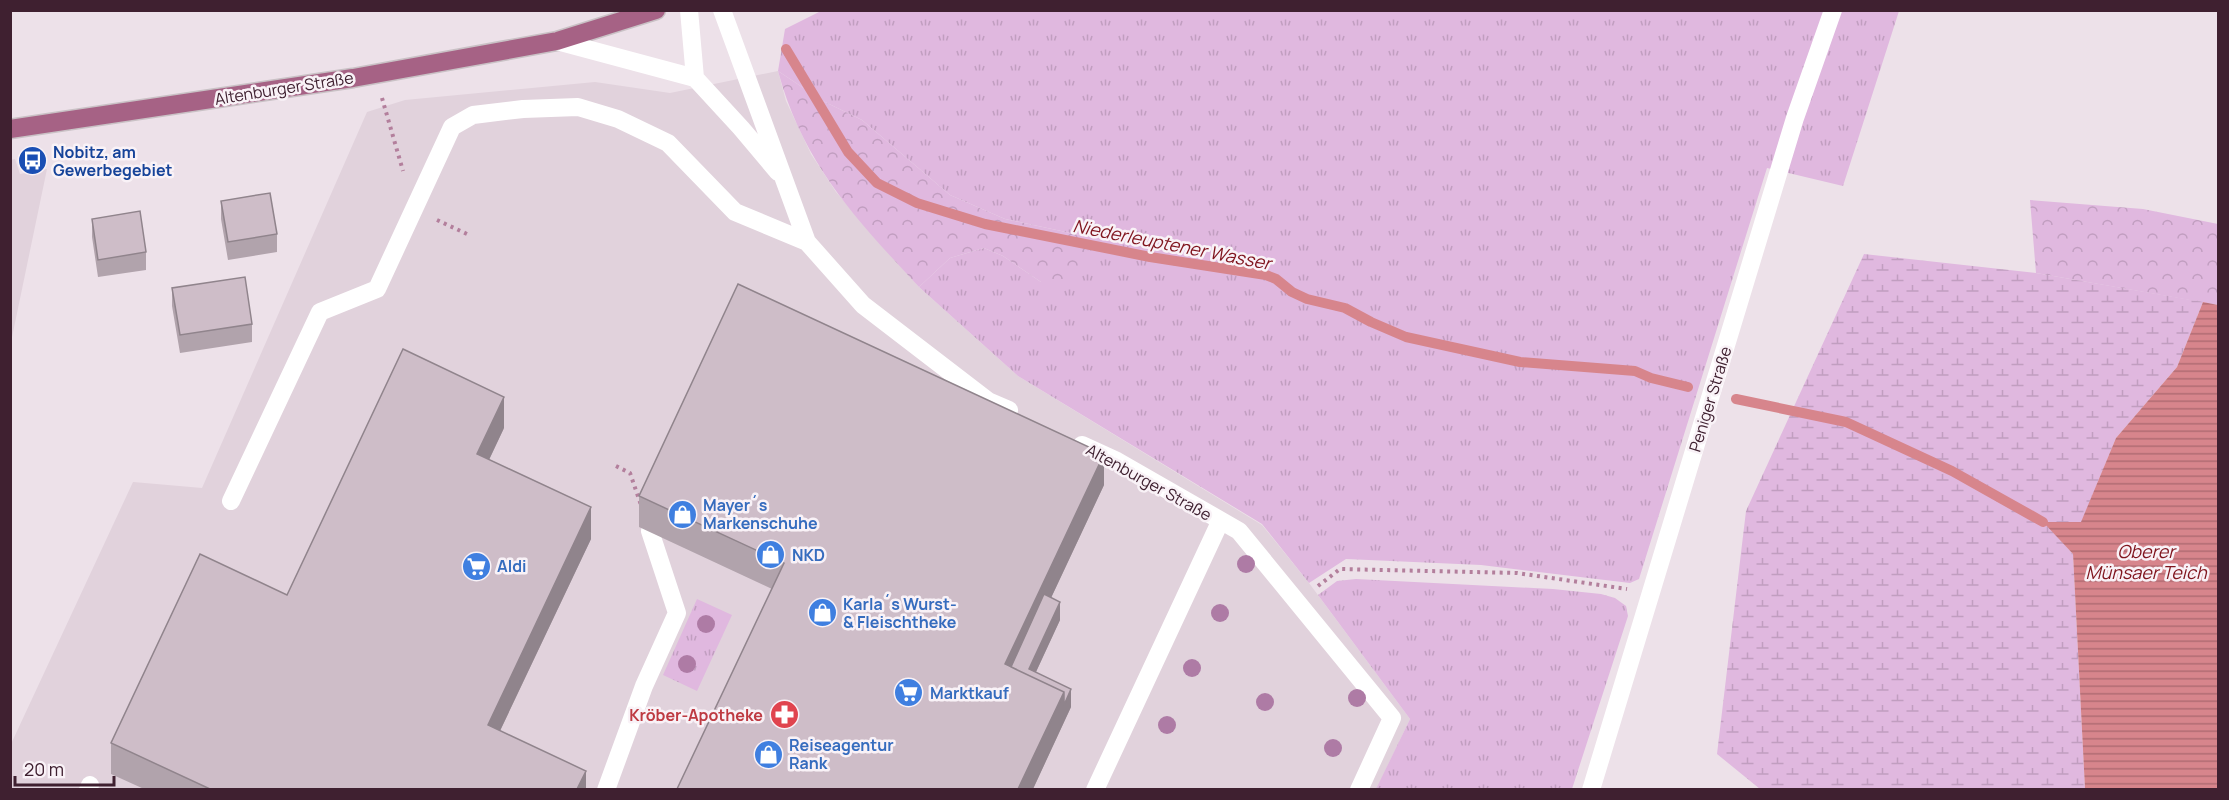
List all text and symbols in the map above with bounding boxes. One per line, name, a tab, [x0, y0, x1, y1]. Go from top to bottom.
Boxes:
street label: Altenburger Straße	[213, 66, 355, 110]
place label: Nobitz, am Gewerbegebiet	[53, 141, 173, 181]
bus stop icon: Nobitz, am Gewerbegebiet	[16, 145, 48, 177]
water label: Niederleuptener Wasser	[1071, 213, 1275, 275]
street label: Peniger Straße	[1684, 344, 1736, 454]
street label: Altenburger Straße	[1082, 438, 1216, 526]
place label: Mayer´s Markenschuhe	[703, 494, 818, 534]
shop icon: Mayer´s Markenschuhe	[666, 498, 698, 530]
shop icon: NKD	[755, 539, 787, 571]
water label: Oberer Münsaer Teich	[2085, 539, 2208, 584]
place label: NKD	[792, 544, 825, 566]
supermarket icon: Aldi	[460, 550, 492, 582]
place label: Aldi	[497, 555, 527, 577]
place label: Karla´s Wurst- & Fleischtheke	[843, 593, 957, 633]
shop icon: Karla´s Wurst- & Fleischtheke	[806, 597, 838, 629]
supermarket icon: Marktkauf	[893, 677, 925, 709]
place label: Marktkauf	[930, 682, 1009, 704]
pharmacy icon: Kröber-Apotheke	[768, 699, 800, 731]
place label: Kröber-Apotheke	[629, 704, 763, 726]
place label: Reiseagentur Rank	[789, 734, 894, 774]
shop icon: Reiseagentur Rank	[752, 738, 784, 770]
scale bar	[15, 749, 114, 787]
text: 20 m	[24, 757, 64, 781]

